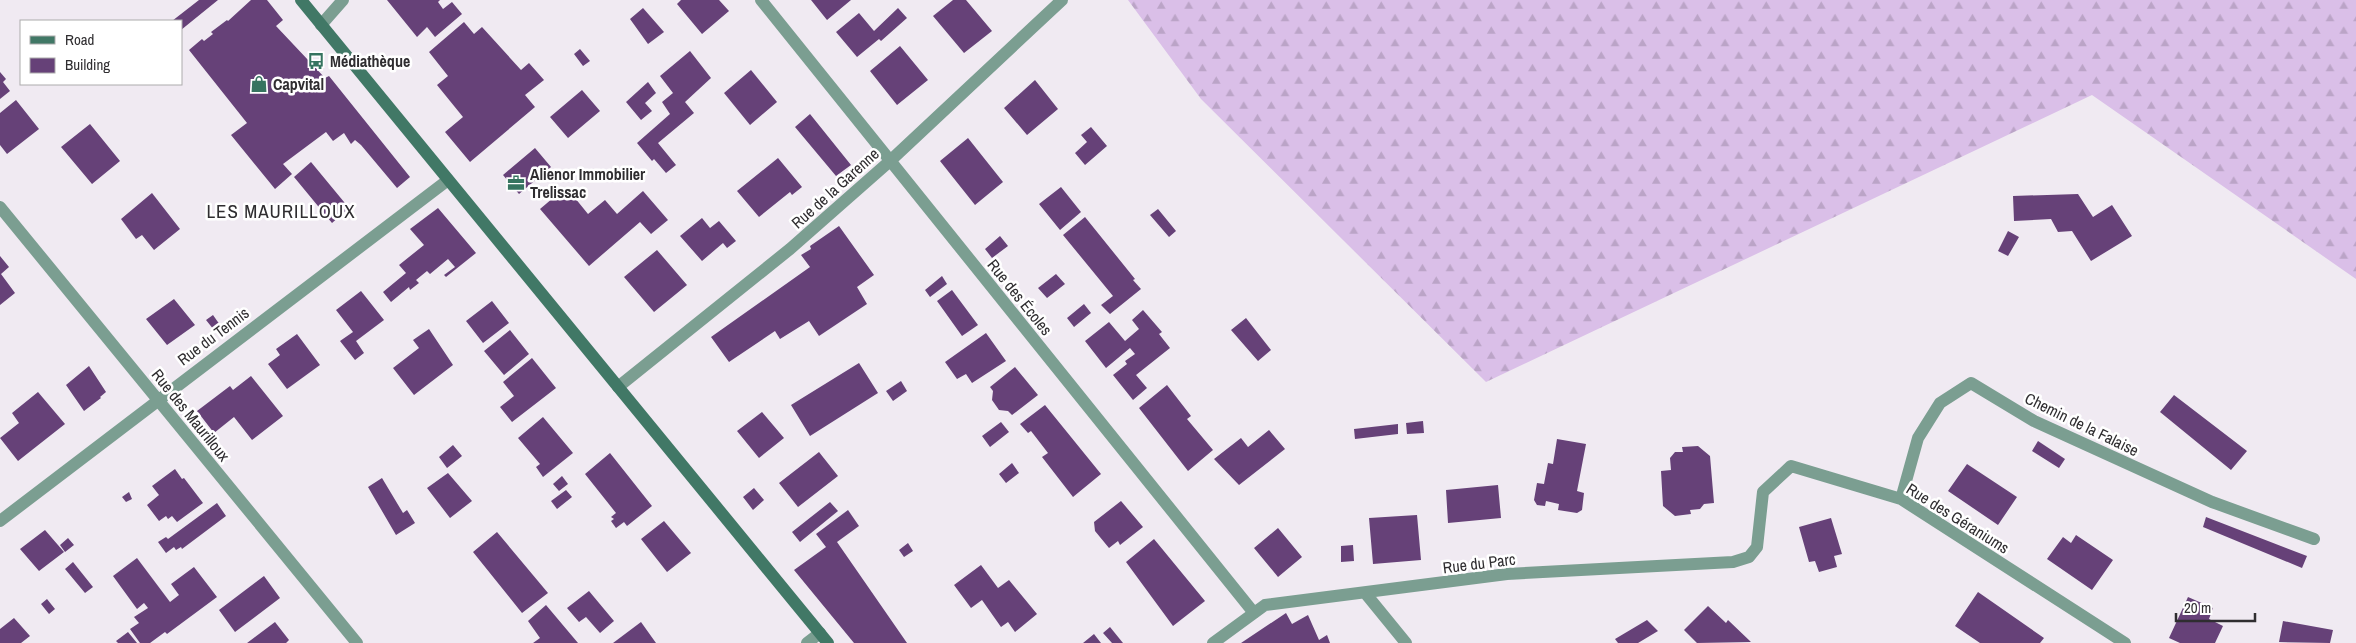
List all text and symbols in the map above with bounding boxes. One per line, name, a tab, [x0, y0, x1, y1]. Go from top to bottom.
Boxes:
legend	[20, 20, 182, 85]
text: Road	[65, 29, 94, 50]
place label: Médiathèque	[330, 50, 410, 72]
bus stop icon: Médiathèque	[306, 51, 326, 71]
text: Building	[65, 54, 110, 75]
place label: Capvital	[273, 73, 324, 95]
shop icon: Capvital	[249, 74, 269, 94]
street label: Rue de la Garenne	[786, 143, 884, 233]
place label: Alienor Immobilier Trelissac	[530, 163, 646, 203]
office icon: Alienor Immobilier Trelissac	[506, 173, 526, 193]
district label: LES MAURILLOUX	[206, 198, 356, 224]
street label: Rue des Écoles	[983, 254, 1057, 340]
street label: Rue du Tennis	[173, 302, 253, 370]
street label: Rue des Maurilloux	[147, 364, 235, 466]
street label: Chemin de la Falaise	[2021, 387, 2143, 461]
street label: Rue des Géraniums	[1902, 478, 2014, 558]
street label: Rue du Parc	[1441, 548, 1517, 578]
scale bar	[2176, 590, 2255, 622]
text: 20 m	[2184, 597, 2211, 618]

